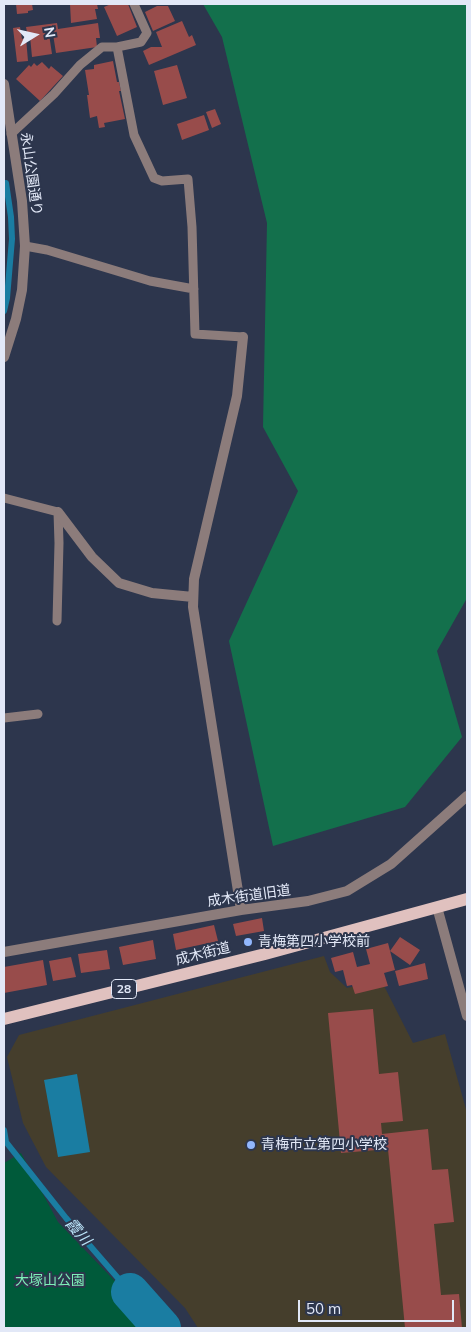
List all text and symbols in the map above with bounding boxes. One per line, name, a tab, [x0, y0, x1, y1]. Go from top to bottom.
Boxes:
north arrow	[10, 10, 60, 60]
text: N	[40, 26, 60, 39]
street label: 永山公園通り	[17, 131, 45, 217]
street label: 成木街道旧道	[206, 882, 292, 910]
place label: 青梅第四小学校前	[258, 934, 370, 950]
marker: 青梅第四小学校前	[242, 936, 254, 948]
street label: 成木街道	[174, 939, 232, 969]
road number: 28	[112, 980, 136, 999]
place label: 青梅市立第四小学校	[261, 1137, 387, 1153]
marker: 青梅市立第四小学校	[245, 1139, 257, 1151]
water label: 霞川	[61, 1215, 95, 1249]
park label: 大塚山公園	[15, 1273, 85, 1289]
scale bar	[301, 1290, 457, 1322]
text: 50 m	[306, 1299, 341, 1318]

